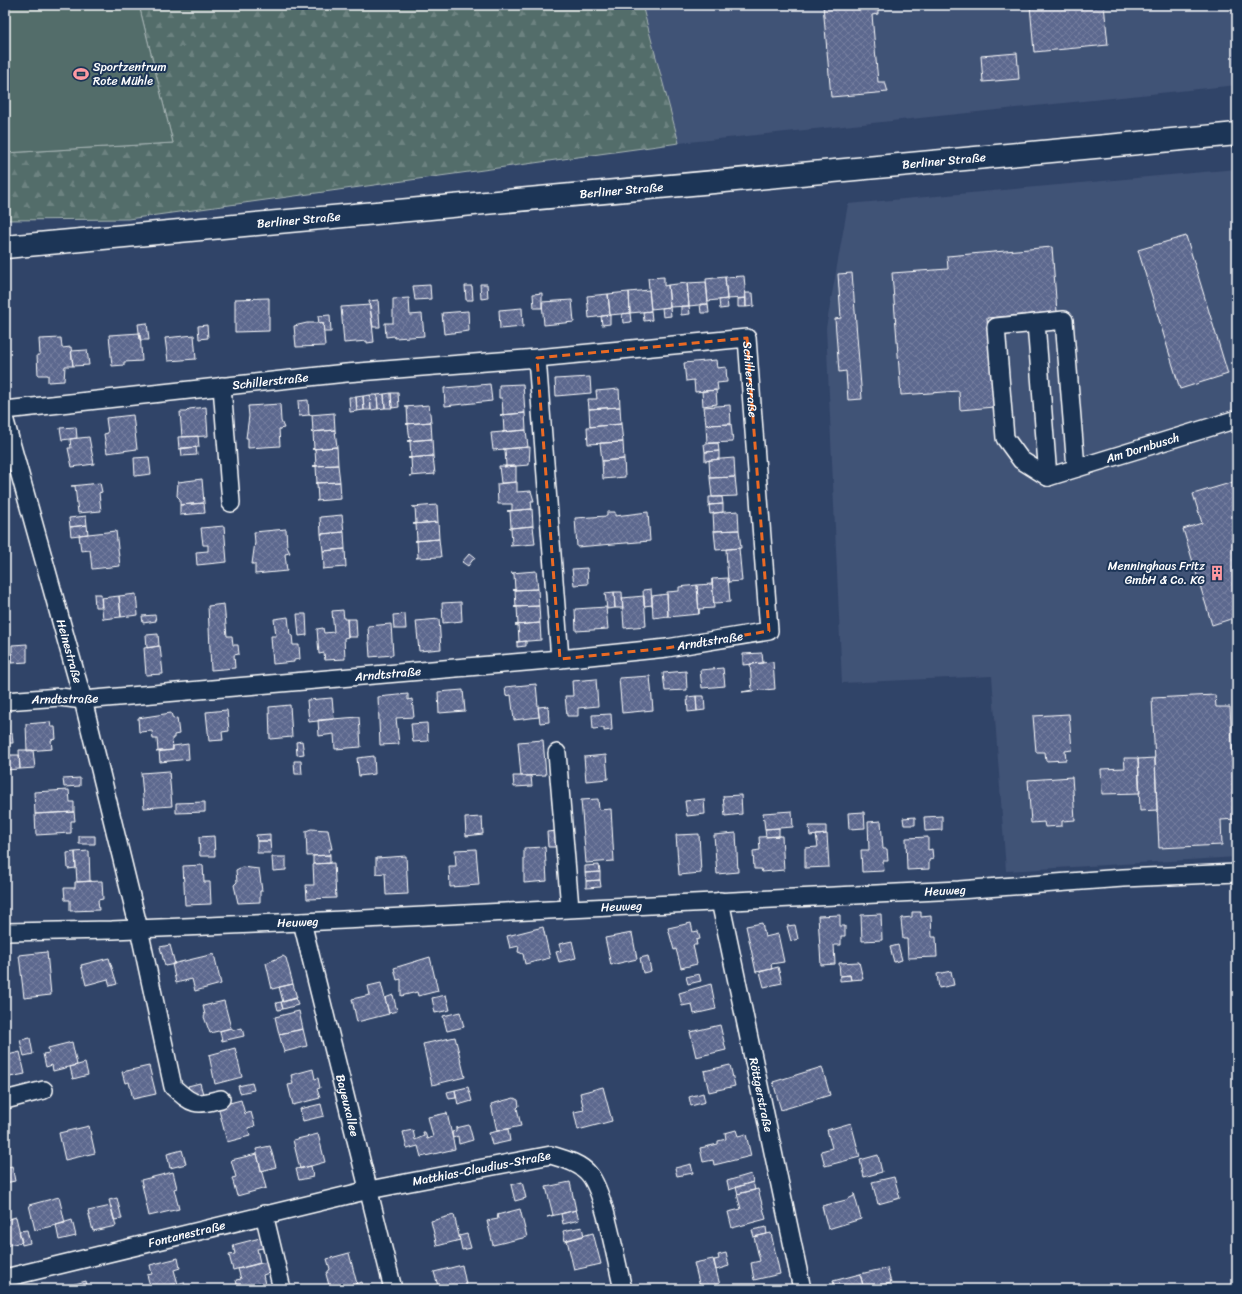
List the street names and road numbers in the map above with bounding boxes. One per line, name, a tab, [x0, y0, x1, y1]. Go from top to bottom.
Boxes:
street label: Berliner Straße	[901, 146, 987, 176]
street label: Berliner Straße	[579, 176, 664, 205]
street label: Berliner Straße	[256, 205, 342, 235]
street label: Schillerstraße	[736, 340, 764, 418]
street label: Schillerstraße	[231, 366, 310, 396]
street label: Am Dornbusch	[1102, 426, 1182, 470]
street label: Heinestraße	[50, 616, 89, 686]
street label: Arndtstraße	[674, 625, 745, 657]
street label: Arndtstraße	[353, 660, 422, 688]
street label: Arndtstraße	[31, 687, 98, 711]
street label: Heuweg	[924, 879, 966, 903]
street label: Heuweg	[600, 894, 643, 918]
street label: Heuweg	[277, 910, 319, 934]
street label: Röttgerstraße	[742, 1055, 780, 1134]
street label: Bayeuxallee	[329, 1072, 366, 1139]
street label: Matthias-Claudius-Straße	[410, 1144, 553, 1192]
street label: Fontanestraße	[146, 1214, 228, 1254]

